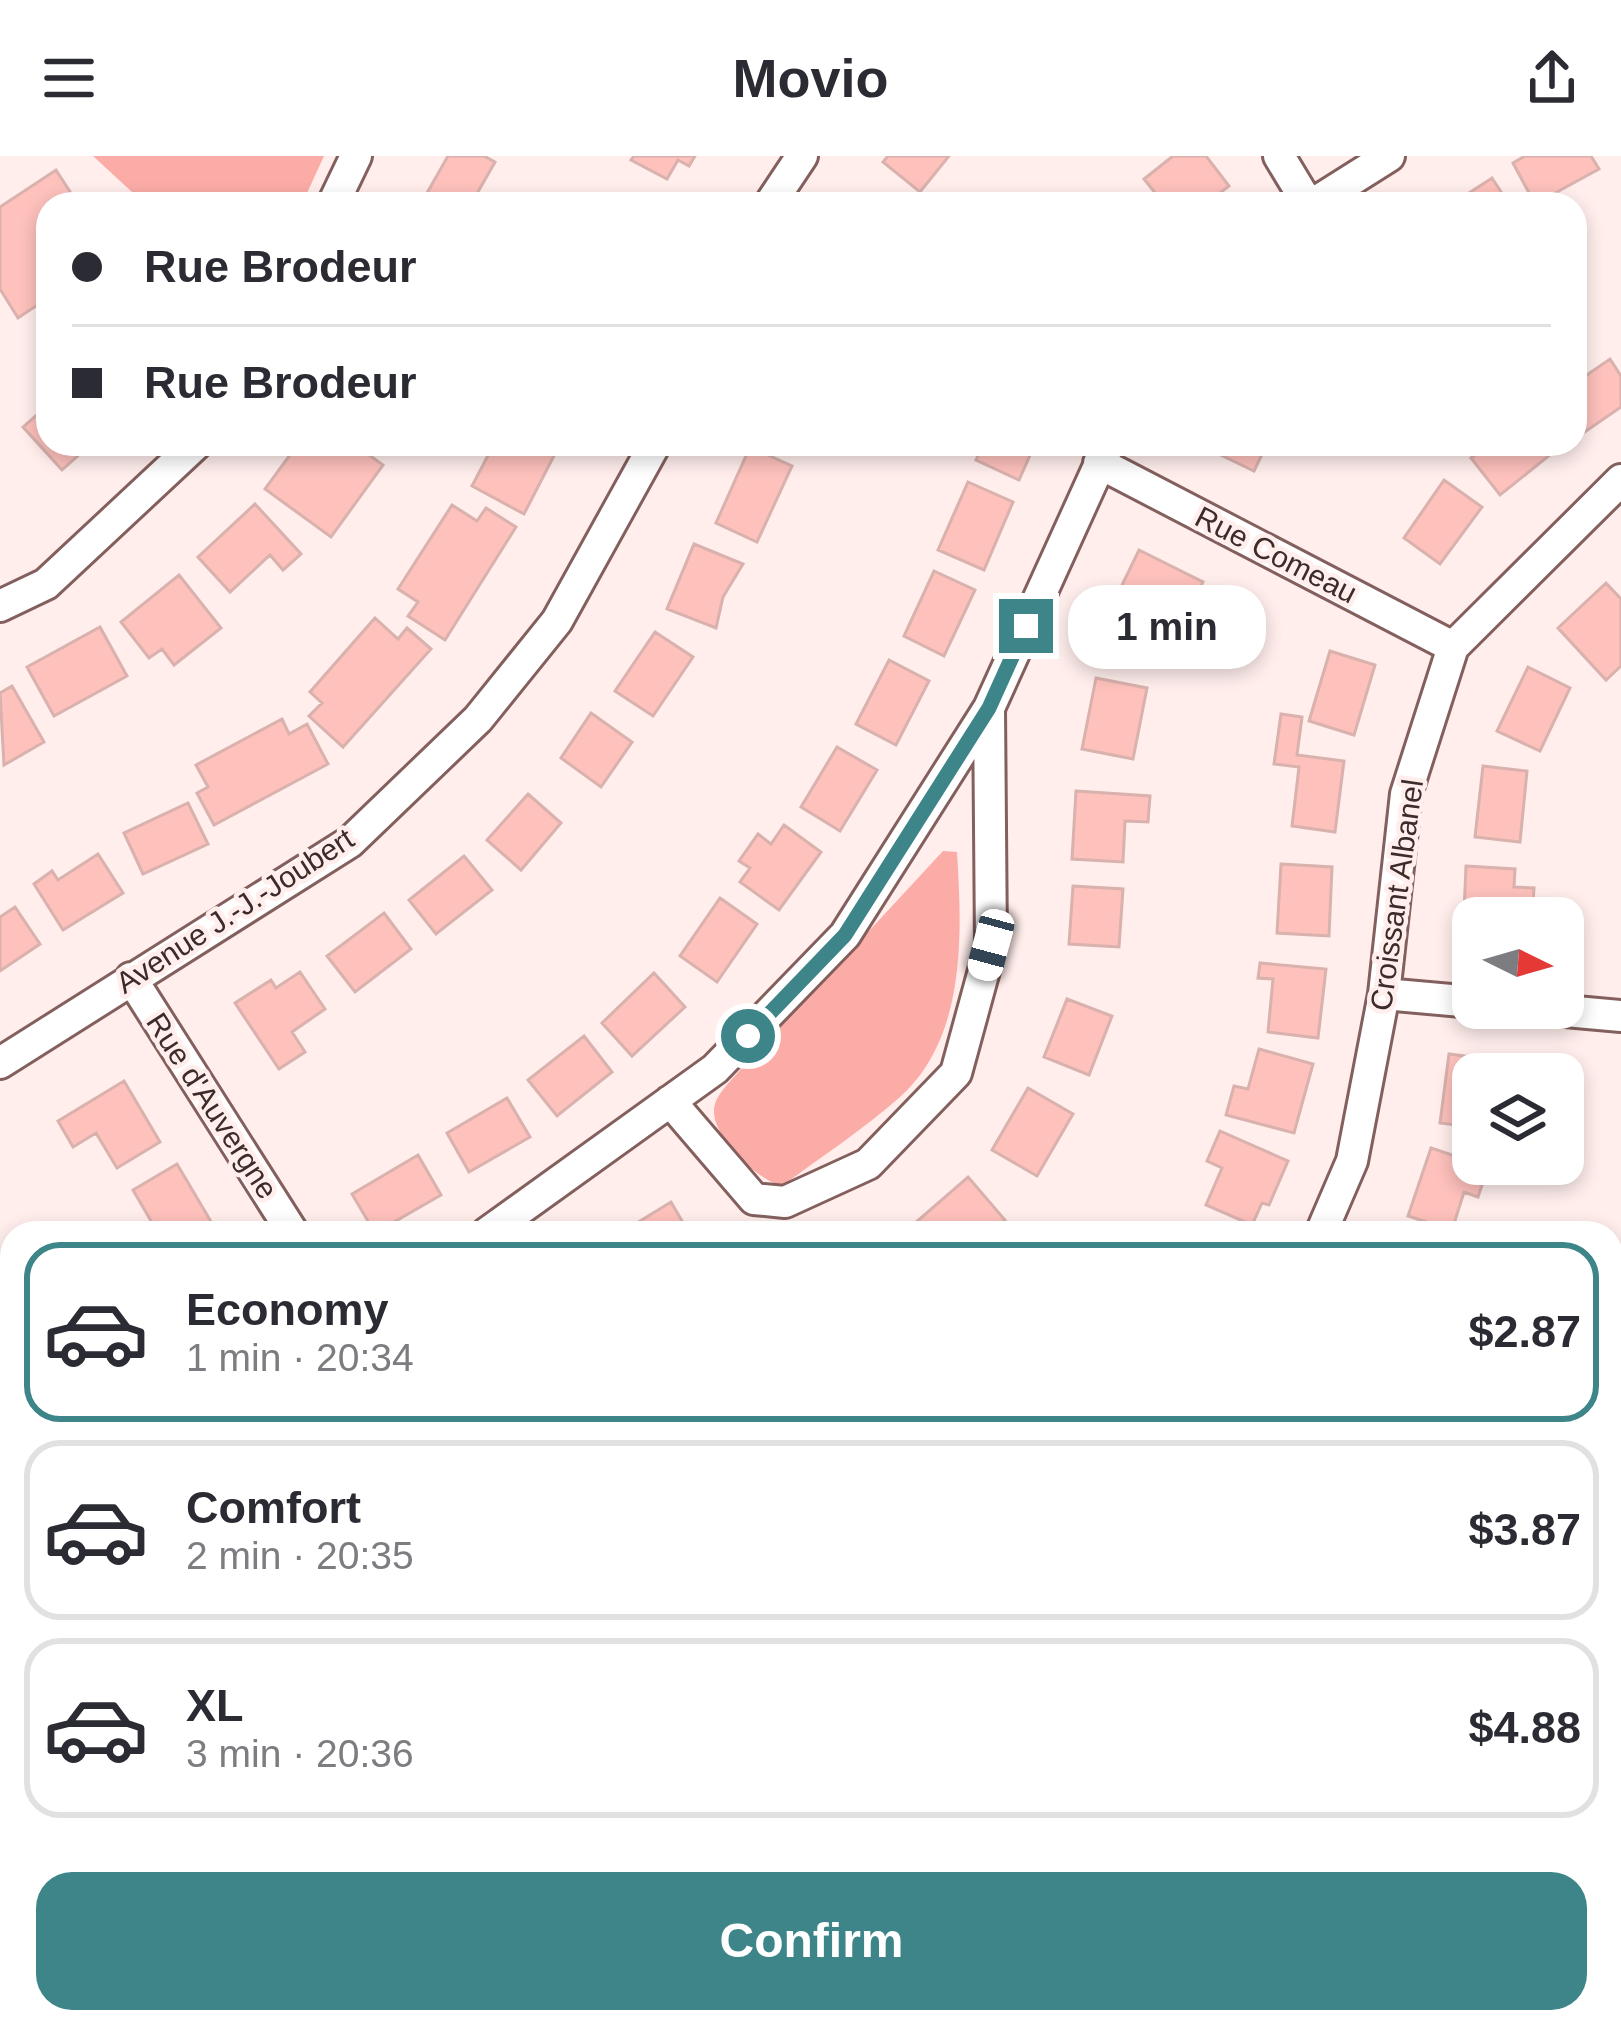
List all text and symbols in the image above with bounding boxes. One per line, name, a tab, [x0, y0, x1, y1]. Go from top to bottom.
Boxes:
icon: menu	[36, 45, 102, 111]
icon: share	[1519, 45, 1585, 111]
text: Movio	[733, 48, 889, 108]
text: Rue Brodeur	[144, 241, 417, 292]
text: Rue Brodeur	[144, 357, 417, 408]
street label: Rue Comeau	[1190, 500, 1362, 609]
callout: 1 min	[1068, 584, 1266, 668]
route end	[999, 599, 1053, 653]
text: 1 min	[1116, 605, 1218, 648]
street label: Croissant Albanel	[1364, 777, 1429, 1013]
street label: Avenue J.-J.-Joubert	[110, 821, 360, 1000]
north arrow	[1452, 897, 1584, 1029]
map controls	[1452, 897, 1584, 1185]
car	[964, 906, 1018, 984]
street label: Rue d'Auvergne	[140, 1007, 285, 1205]
route start	[721, 1009, 775, 1063]
button: layers	[1452, 1053, 1584, 1185]
icon: car	[42, 1278, 150, 1386]
text: Economy	[186, 1284, 389, 1335]
text: $2.87	[1468, 1306, 1581, 1357]
text: 1 min · 20:34	[186, 1336, 414, 1379]
icon: car	[42, 1476, 150, 1584]
text: Comfort	[186, 1482, 361, 1533]
text: $3.87	[1468, 1504, 1581, 1555]
text: 2 min · 20:35	[186, 1534, 414, 1577]
icon: car	[42, 1674, 150, 1782]
text: XL	[186, 1680, 244, 1731]
text: $4.88	[1468, 1702, 1581, 1753]
text: 3 min · 20:36	[186, 1732, 414, 1775]
button: Confirm	[36, 1872, 1587, 2010]

